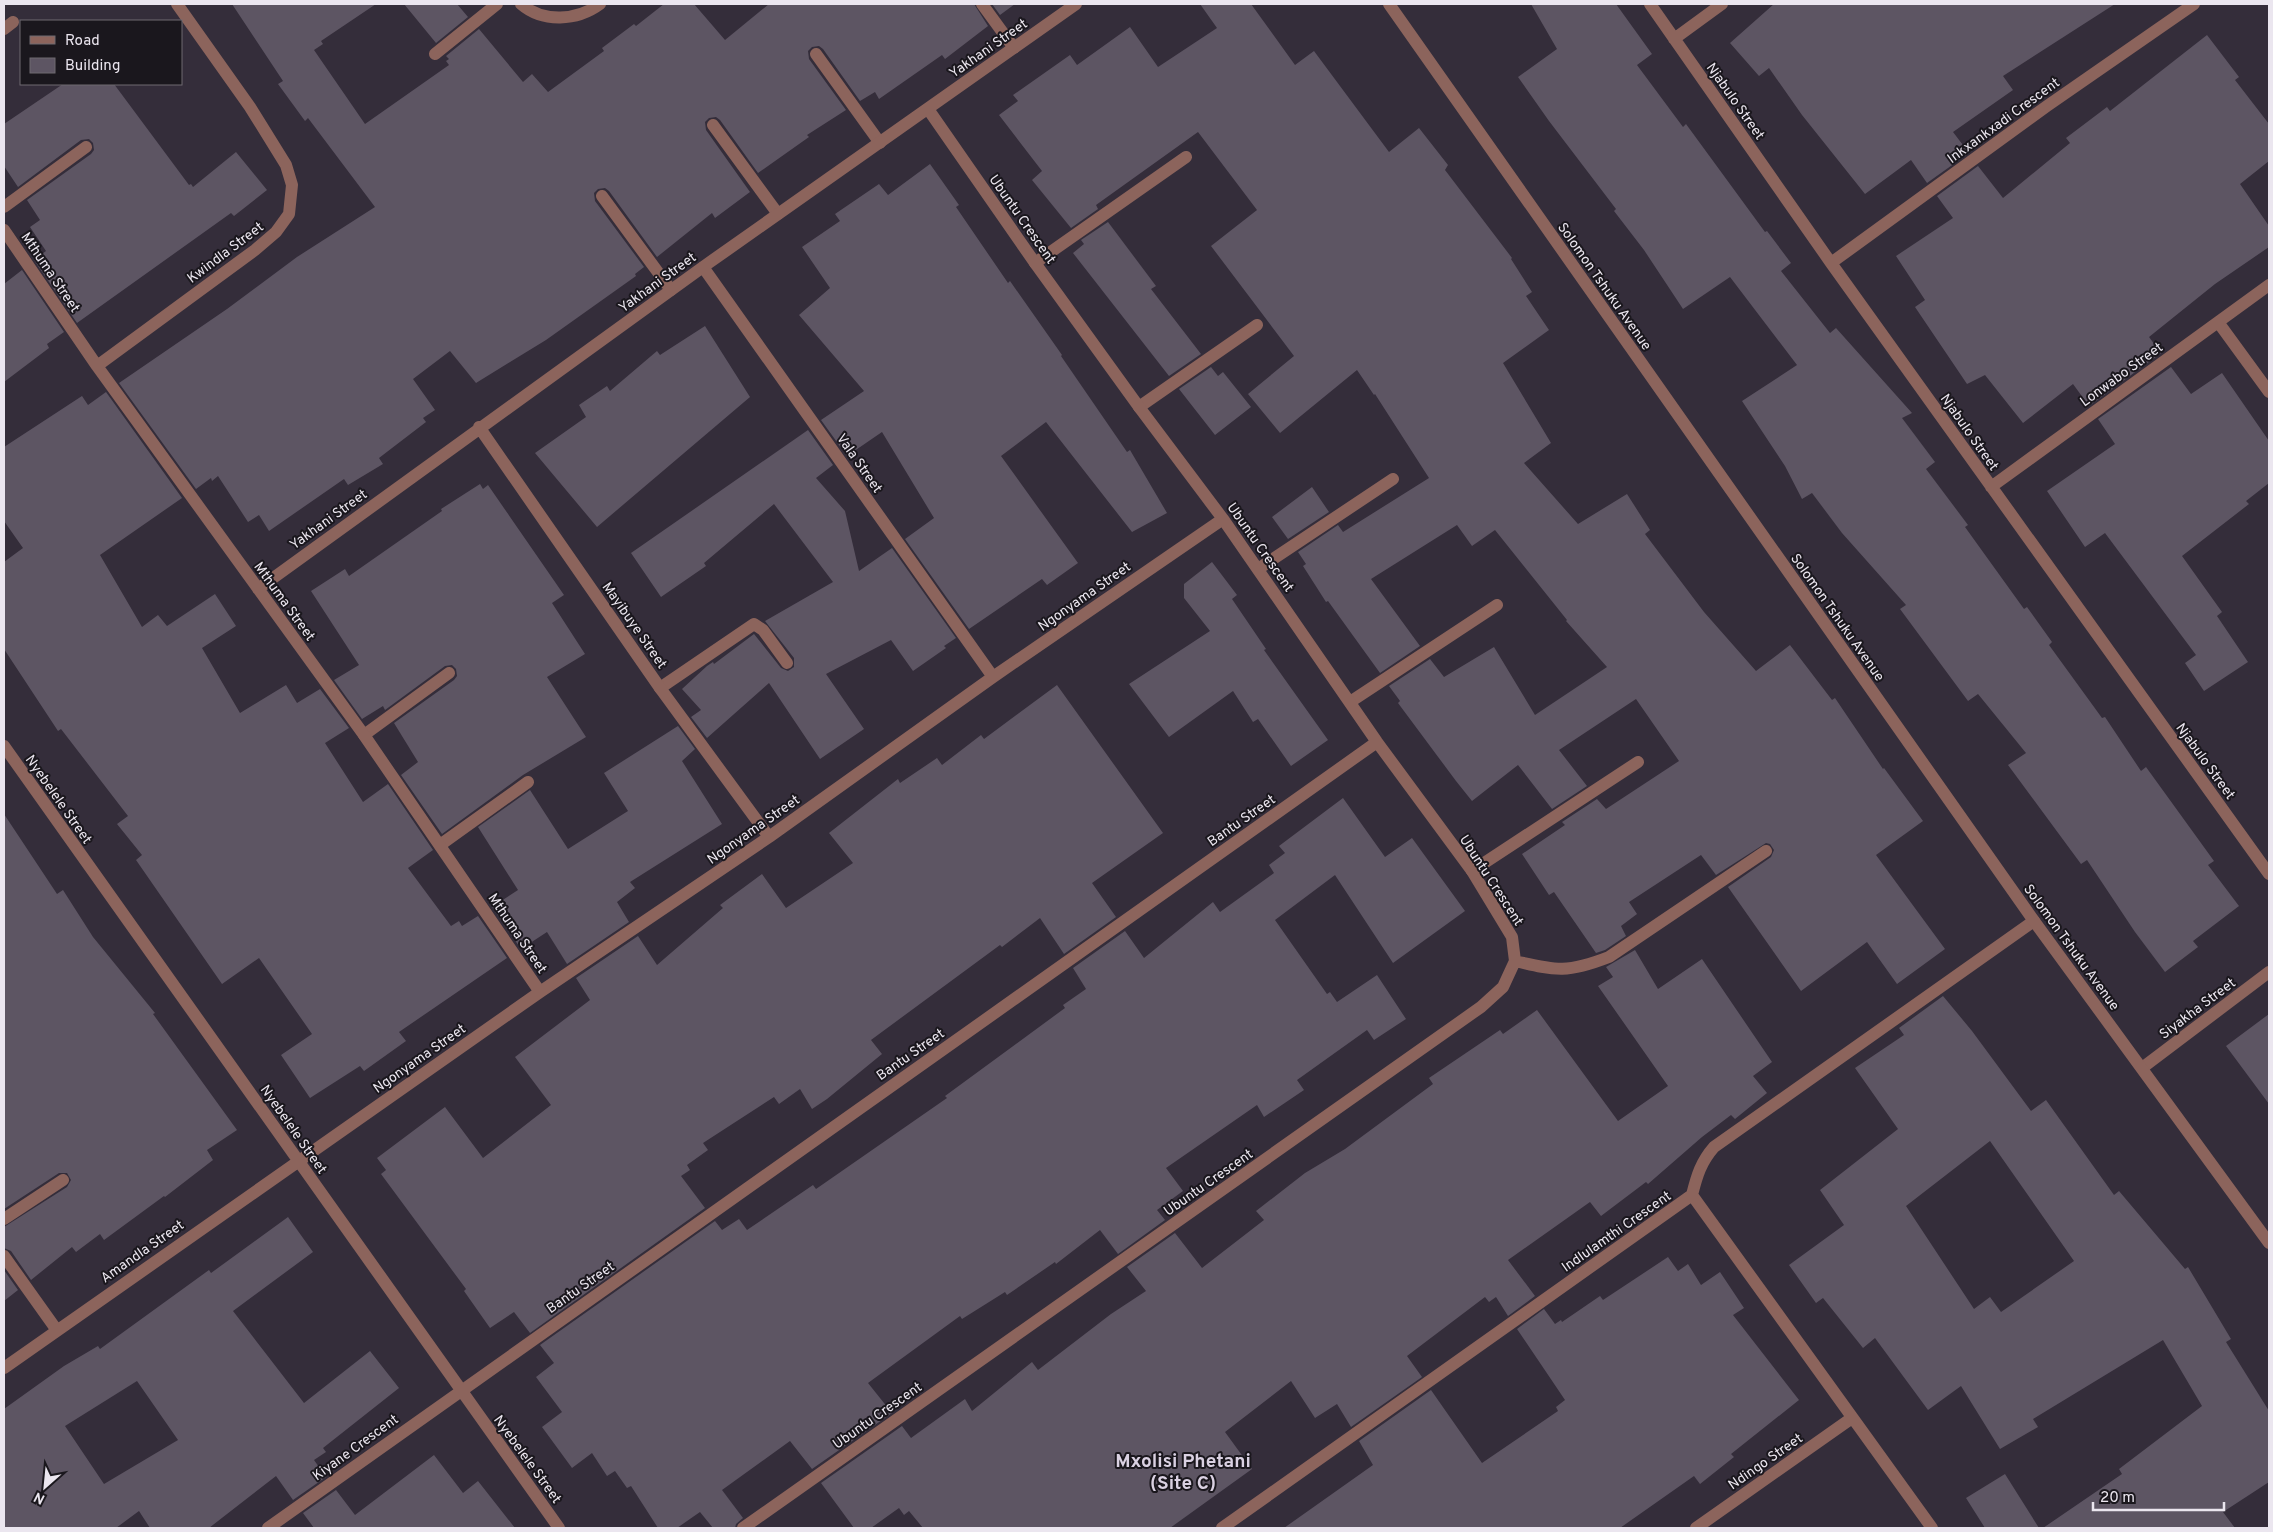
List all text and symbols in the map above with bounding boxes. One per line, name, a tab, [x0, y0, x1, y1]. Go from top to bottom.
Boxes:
street label: Yakhani Street	[946, 16, 1031, 82]
legend	[20, 20, 182, 85]
text: Road	[65, 32, 100, 51]
text: Building	[65, 57, 120, 76]
street label: Njabulo Street	[1702, 60, 1768, 144]
street label: Inkxankxadi Crescent	[1944, 75, 2063, 168]
street label: Ubuntu Crescent	[985, 172, 1059, 268]
street label: Kwindla Street	[184, 219, 267, 287]
street label: Solomon Tshuku Avenue	[1553, 220, 1654, 354]
street label: Mthuma Street	[17, 229, 83, 316]
street label: Yakhani Street	[616, 249, 700, 317]
street label: Lonwabo Street	[2077, 339, 2167, 411]
street label: Njabulo Street	[1936, 391, 2002, 475]
street label: Vala Street	[832, 431, 885, 497]
street label: Yakhani Street	[287, 486, 371, 554]
street label: Ubuntu Crescent	[1223, 500, 1297, 596]
street label: Solomon Tshuku Avenue	[1786, 551, 1887, 685]
street label: Mthuma Street	[249, 559, 318, 645]
street label: Ngonyama Street	[1035, 559, 1134, 635]
street label: Mayibuye Street	[598, 579, 670, 672]
street label: Njabulo Street	[2171, 721, 2238, 803]
street label: Nyebelele Street	[21, 752, 95, 848]
street label: Ngonyama Street	[704, 792, 803, 868]
street label: Bantu Street	[1205, 792, 1279, 851]
street label: Ubuntu Crescent	[1455, 832, 1526, 929]
street label: Solomon Tshuku Avenue	[2019, 881, 2122, 1014]
street label: Mthuma Street	[484, 890, 550, 977]
street label: Siyakha Street	[2156, 975, 2239, 1043]
street label: Ngonyama Street	[370, 1021, 469, 1097]
street label: Bantu Street	[874, 1026, 948, 1085]
street label: Nyebelele Street	[256, 1082, 330, 1178]
street label: Ubuntu Crescent	[1161, 1146, 1257, 1220]
street label: Indlulamthi Crescent	[1559, 1188, 1675, 1276]
street label: Amandla Street	[98, 1217, 188, 1287]
street label: Bantu Street	[544, 1259, 618, 1318]
street label: Ubuntu Crescent	[830, 1379, 926, 1453]
street label: Kiyane Crescent	[310, 1411, 402, 1485]
street label: Nyebelele Street	[489, 1413, 564, 1507]
street label: Ndingo Street	[1725, 1430, 1806, 1494]
district label: Mxolisi Phetani (Site C)	[1115, 1450, 1251, 1496]
north arrow	[20, 1462, 70, 1512]
scale bar	[2093, 1480, 2224, 1512]
text: N	[31, 1487, 48, 1507]
text: 20 m	[2100, 1489, 2135, 1508]

